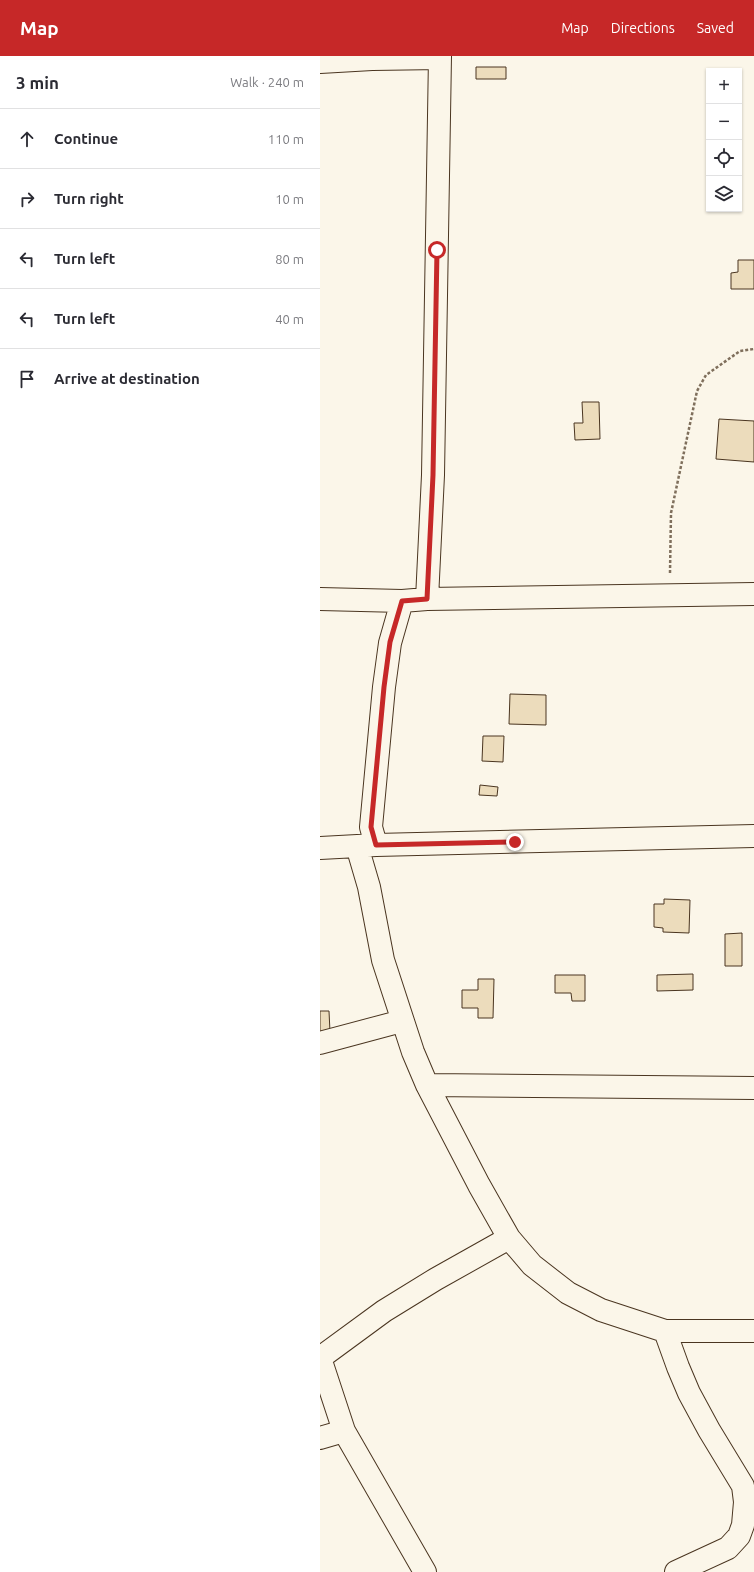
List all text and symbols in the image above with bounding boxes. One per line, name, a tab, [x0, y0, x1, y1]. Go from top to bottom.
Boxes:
text: Map	[20, 17, 59, 39]
text: Map	[561, 20, 589, 36]
text: Directions	[611, 20, 675, 36]
text: Saved	[697, 20, 734, 36]
map controls	[706, 68, 742, 212]
button: +	[706, 68, 742, 104]
text: 3 min	[16, 73, 59, 92]
text: Walk · 240 m	[230, 75, 304, 89]
button: −	[706, 104, 742, 140]
icon: ahead	[16, 128, 38, 150]
text: Continue	[54, 130, 118, 147]
text: 110 m	[268, 132, 304, 146]
button: locate	[706, 140, 742, 176]
button: layers	[706, 176, 742, 212]
icon: right	[16, 188, 38, 210]
text: Turn right	[54, 190, 124, 207]
text: 10 m	[275, 192, 304, 206]
route start	[428, 241, 446, 259]
icon: left	[16, 248, 38, 270]
text: Turn left	[54, 250, 115, 267]
text: 80 m	[275, 252, 304, 266]
icon: left	[16, 308, 38, 330]
text: Turn left	[54, 310, 115, 327]
text: 40 m	[275, 312, 304, 326]
icon: arrive	[16, 368, 38, 390]
text: Arrive at destination	[54, 370, 200, 387]
route end	[506, 833, 524, 851]

